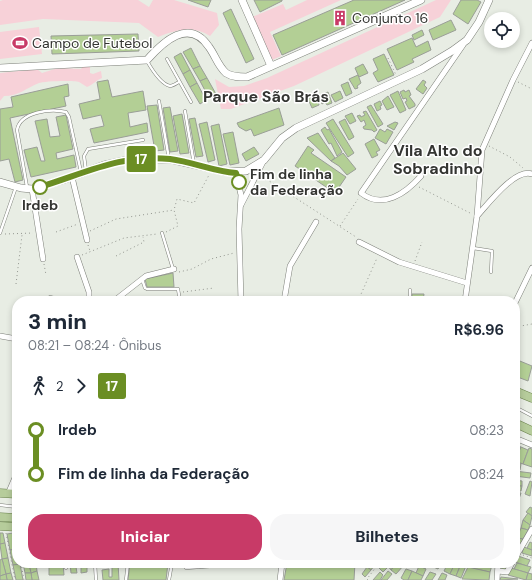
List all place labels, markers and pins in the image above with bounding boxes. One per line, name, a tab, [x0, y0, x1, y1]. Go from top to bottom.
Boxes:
building icon: Conjunto 16	[331, 9, 349, 27]
place label: Conjunto 16	[352, 9, 428, 27]
sports icon: Campo de Futebol	[11, 34, 29, 52]
place label: Campo de Futebol	[32, 34, 152, 52]
place label: Fim de linha da Federação	[250, 165, 343, 199]
marker: Fim de linha da Federação	[231, 174, 247, 190]
marker: Irdeb	[32, 179, 48, 195]
place label: Irdeb	[22, 196, 58, 214]

